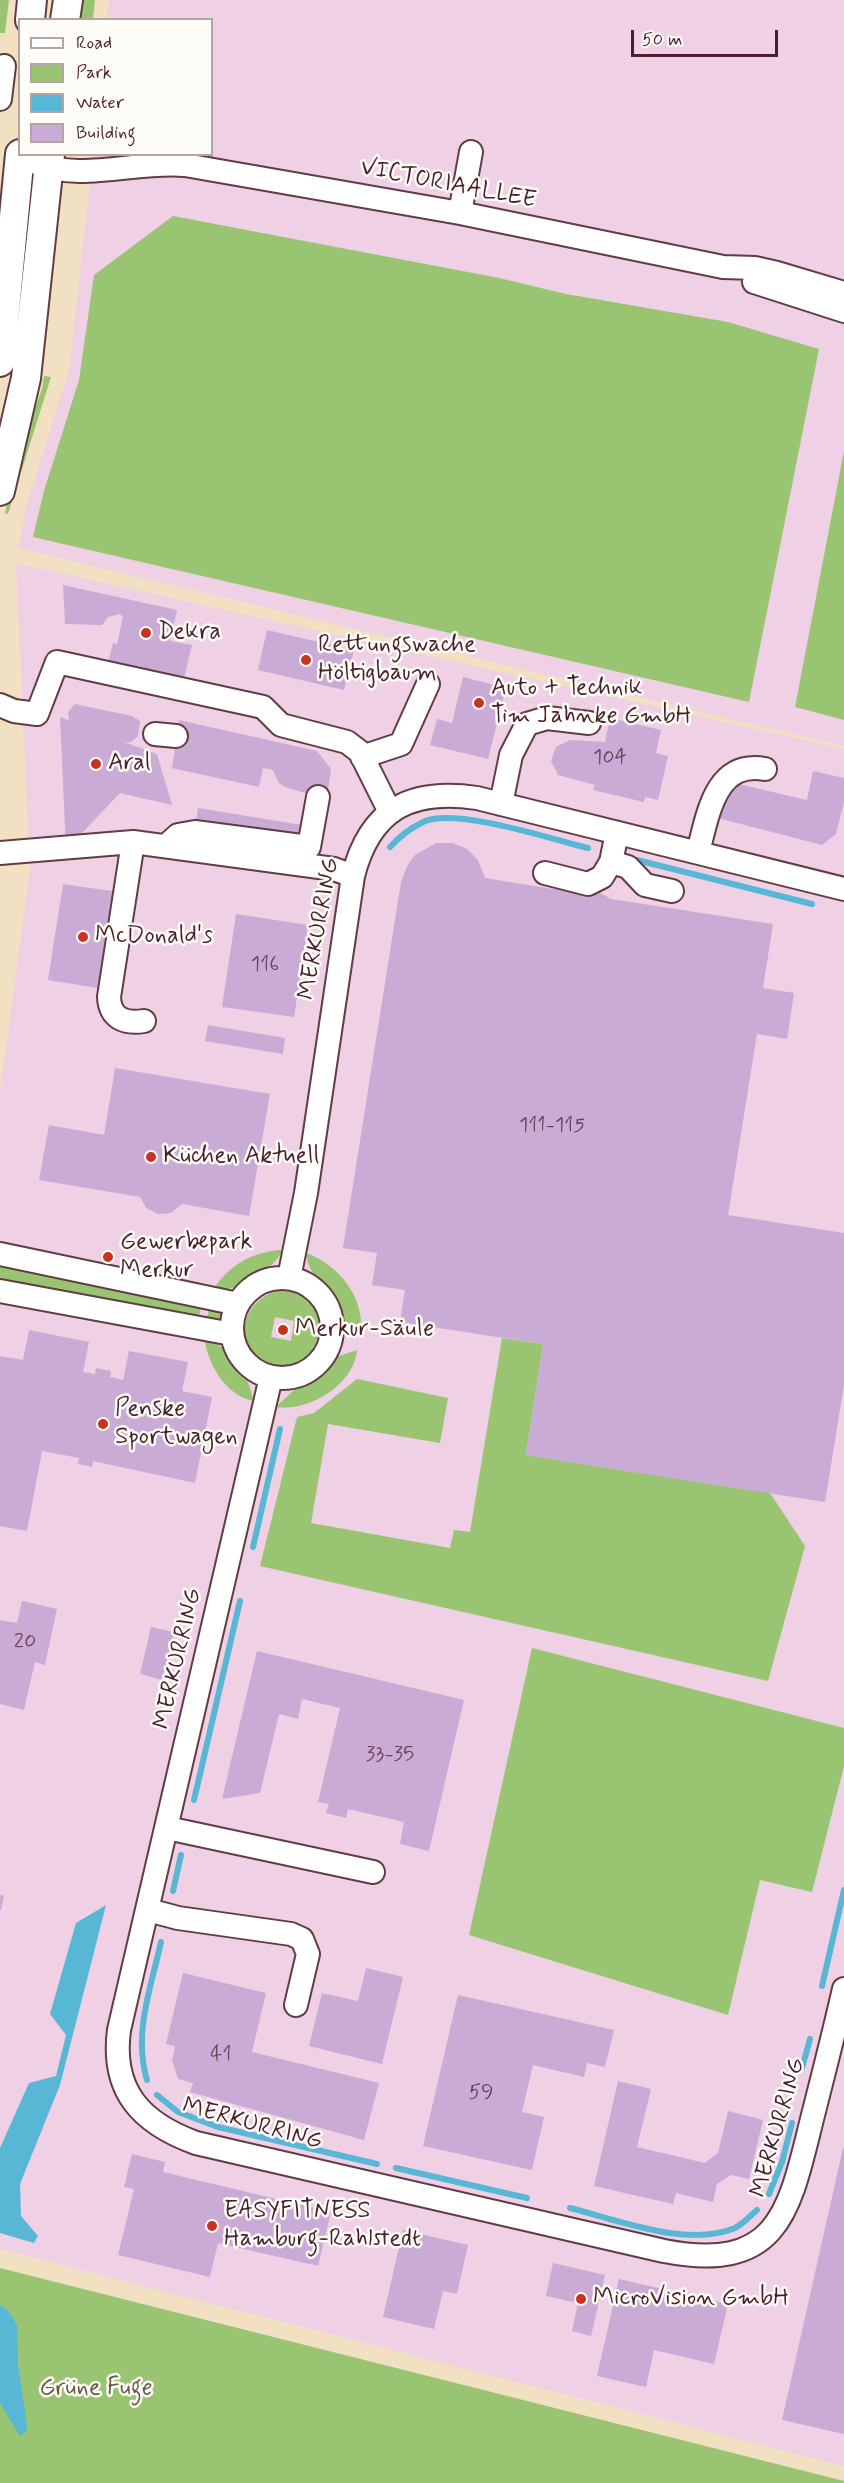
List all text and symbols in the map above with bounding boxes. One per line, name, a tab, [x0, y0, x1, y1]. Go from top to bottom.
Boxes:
legend	[18, 18, 213, 156]
scale bar	[634, 18, 781, 56]
text: 50 m	[642, 28, 682, 52]
text: Road	[76, 31, 112, 55]
text: Park	[76, 61, 112, 85]
text: Water	[76, 91, 124, 115]
text: Building	[76, 121, 136, 145]
street label: VICTORIAALLEE	[358, 154, 538, 216]
place label: Dekra	[158, 619, 221, 647]
marker: Dekra	[139, 626, 153, 640]
place label: Rettungswache Höltigbaum	[318, 632, 476, 688]
marker: Rettungswache Höltigbaum	[299, 653, 313, 667]
place label: Auto + Technik Tim Jahnke GmbH	[491, 675, 691, 731]
marker: Auto + Technik Tim Jahnke GmbH	[472, 696, 486, 710]
house number: 104	[593, 746, 627, 772]
place label: Aral	[108, 750, 151, 778]
marker: Aral	[89, 757, 103, 771]
street label: MERKURRING	[293, 856, 347, 1002]
place label: McDonald's	[95, 923, 213, 951]
marker: McDonald's	[76, 930, 90, 944]
house number: 116	[251, 953, 279, 979]
house number: 111-115	[519, 1114, 585, 1140]
place label: Küchen Aktuell	[163, 1143, 319, 1171]
marker: Küchen Aktuell	[144, 1150, 158, 1164]
place label: Gewerbepark Merkur	[120, 1229, 252, 1285]
marker: Gewerbepark Merkur	[101, 1250, 115, 1264]
place label: Merkur-Säule	[295, 1316, 434, 1344]
marker: Merkur-Säule	[276, 1323, 290, 1337]
place label: Penske Sportwagen	[115, 1396, 238, 1452]
marker: Penske Sportwagen	[96, 1417, 110, 1431]
street label: MERKURRING	[149, 1586, 209, 1732]
house number: 20	[14, 1630, 36, 1656]
house number: 33-35	[366, 1743, 414, 1769]
house number: 41	[210, 2043, 232, 2069]
street label: MERKURRING	[745, 2055, 813, 2201]
house number: 59	[468, 2081, 494, 2107]
street label: MERKURRING	[179, 2092, 325, 2158]
place label: EASYFITNESS Hamburg-Rahlstedt	[224, 2198, 421, 2254]
marker: EASYFITNESS Hamburg-Rahlstedt	[205, 2219, 219, 2233]
place label: MicroVision GmbH	[593, 2285, 789, 2313]
marker: MicroVision GmbH	[574, 2292, 588, 2306]
park label: Grüne Fuge	[39, 2375, 153, 2403]

